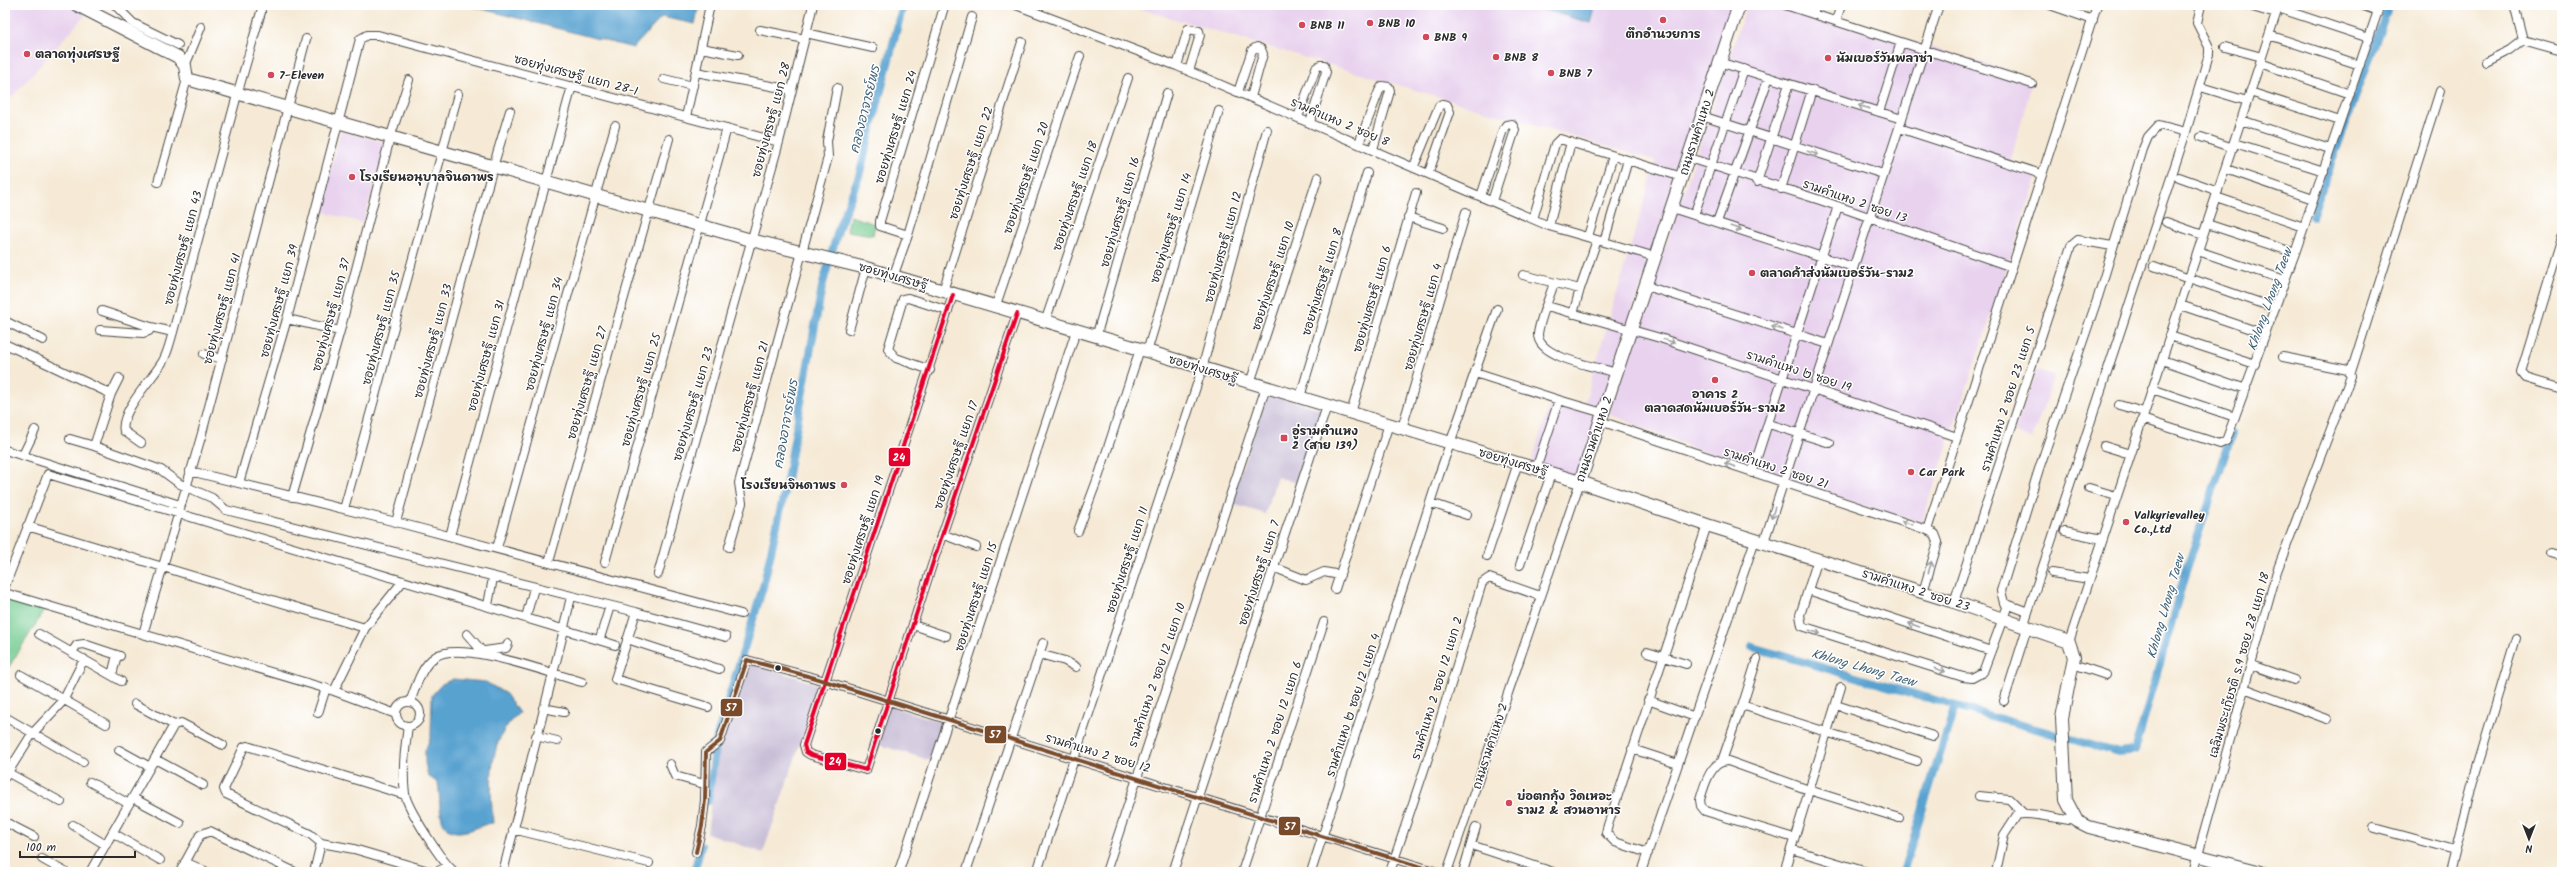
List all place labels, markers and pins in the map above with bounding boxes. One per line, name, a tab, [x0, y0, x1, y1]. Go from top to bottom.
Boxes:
place label: BNB 10	[1378, 14, 1416, 33]
marker: ตึกอำนวยการ	[1658, 15, 1668, 25]
place label: BNB 11	[1310, 16, 1345, 35]
marker: BNB 10	[1365, 18, 1375, 28]
marker: BNB 11	[1297, 20, 1307, 30]
place label: ตึกอำนวยการ	[1625, 25, 1701, 44]
place label: BNB 9	[1434, 28, 1467, 47]
marker: BNB 9	[1421, 32, 1431, 42]
place label: ตลาดทุ่งเศรษฐี	[35, 45, 120, 64]
place label: BNB 8	[1504, 48, 1539, 67]
marker: ตลาดทุ่งเศรษฐี	[22, 49, 32, 59]
place label: นัมเบอร์วันพลาซ่า	[1836, 49, 1933, 68]
marker: BNB 8	[1491, 52, 1501, 62]
marker: นัมเบอร์วันพลาซ่า	[1823, 53, 1833, 63]
place label: BNB 7	[1559, 64, 1592, 83]
place label: 7-Eleven	[279, 66, 325, 85]
marker: BNB 7	[1546, 68, 1556, 78]
marker: 7-Eleven	[266, 70, 276, 80]
place label: โรงเรียนอนุบาลจินดาพร	[359, 168, 494, 187]
marker: โรงเรียนอนุบาลจินดาพร	[347, 172, 357, 182]
place label: ตลาดค้าส่งนัมเบอร์วัน-ราม2	[1760, 264, 1914, 283]
marker: ตลาดค้าส่งนัมเบอร์วัน-ราม2	[1747, 268, 1757, 278]
marker: อาคาร 2 ตลาดสดนัมเบอร์วัน-ราม2	[1710, 375, 1720, 385]
place label: อาคาร 2 ตลาดสดนัมเบอร์วัน-ราม2	[1644, 385, 1786, 418]
place label: อู่รามคำแหง 2 (สาย 139)	[1292, 422, 1358, 455]
marker: อู่รามคำแหง 2 (สาย 139)	[1279, 433, 1289, 443]
place label: Car Park	[1919, 463, 1966, 482]
marker: Car Park	[1906, 467, 1916, 477]
place label: โรงเรียนจินดาพร	[740, 476, 836, 495]
marker: โรงเรียนจินดาพร	[839, 480, 849, 490]
place label: Valkyrievalley Co.,Ltd	[2134, 506, 2206, 539]
marker: Valkyrievalley Co.,Ltd	[2121, 517, 2131, 527]
unlabelled marker	[773, 663, 783, 673]
unlabelled marker	[873, 726, 883, 736]
place label: บ่อตกกุ้ง วิดเหอะ ราม2 & สวนอาหาร	[1517, 787, 1621, 820]
marker: บ่อตกกุ้ง วิดเหอะ ราม2 & สวนอาหาร	[1504, 798, 1514, 808]

